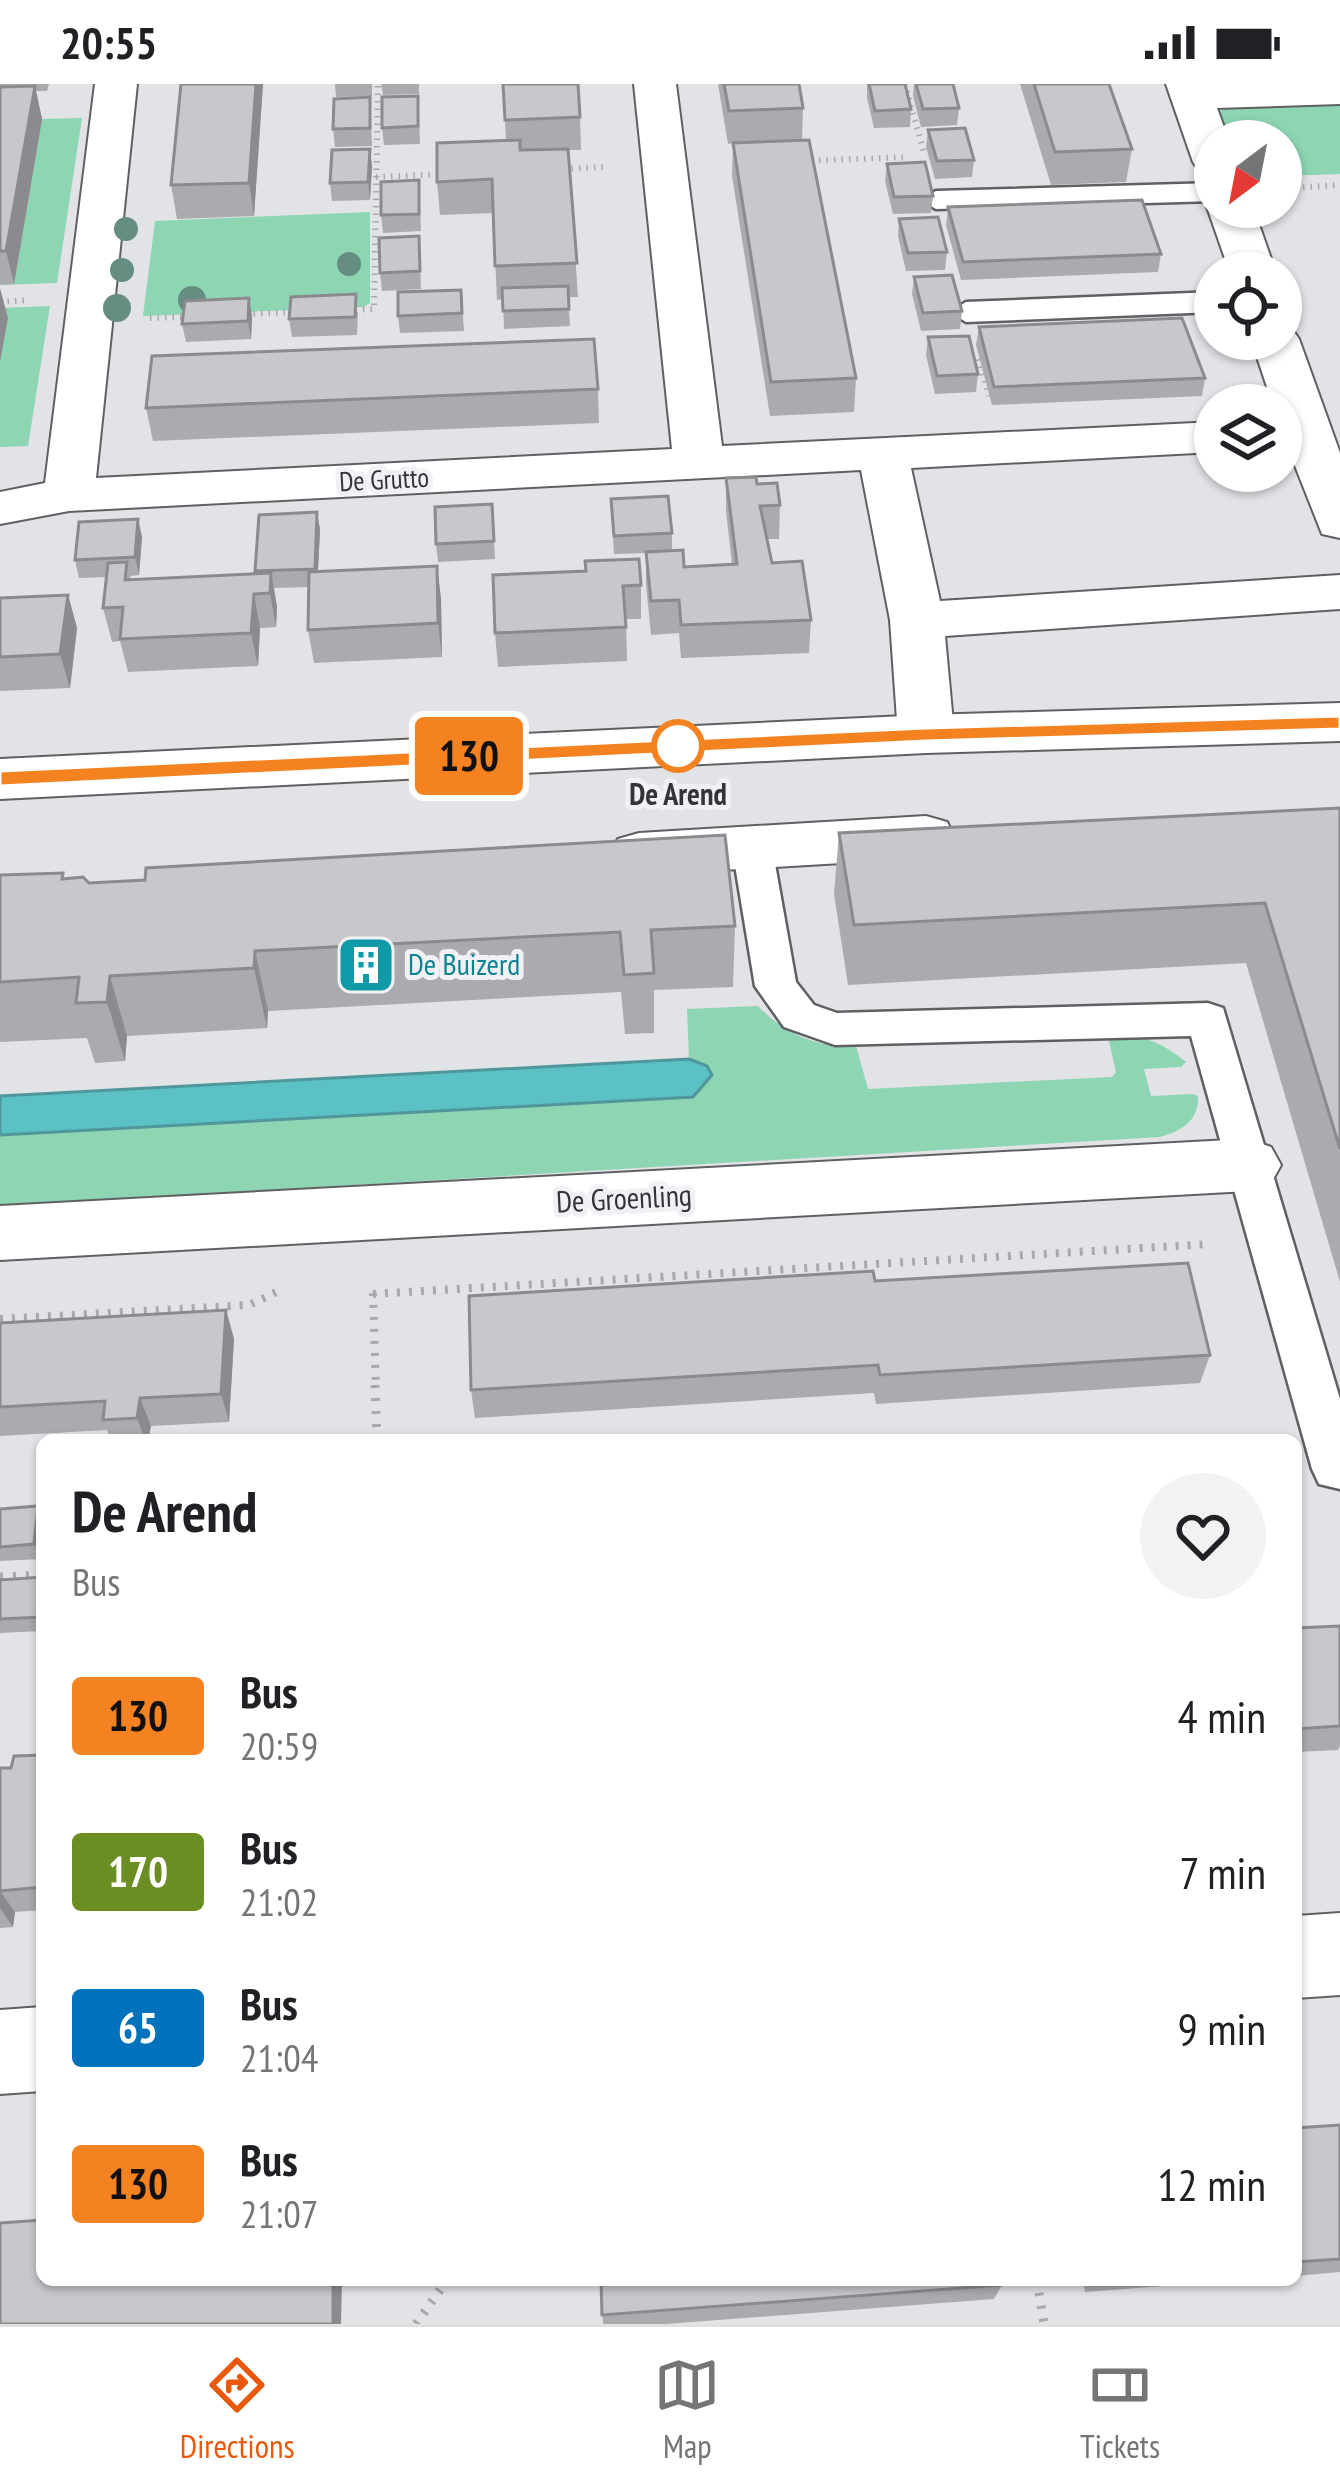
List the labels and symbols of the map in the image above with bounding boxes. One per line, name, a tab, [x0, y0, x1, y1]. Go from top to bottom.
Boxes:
north arrow	[1194, 120, 1302, 228]
street label: De Grutto	[338, 460, 430, 498]
line badge: 130	[400, 717, 538, 795]
marker: De Arend	[653, 721, 703, 771]
place label: De Arend	[629, 774, 727, 813]
building icon: De Buizerd	[335, 934, 397, 996]
place label: De Buizerd	[408, 944, 520, 983]
street label: De Groenling	[555, 1174, 693, 1221]

